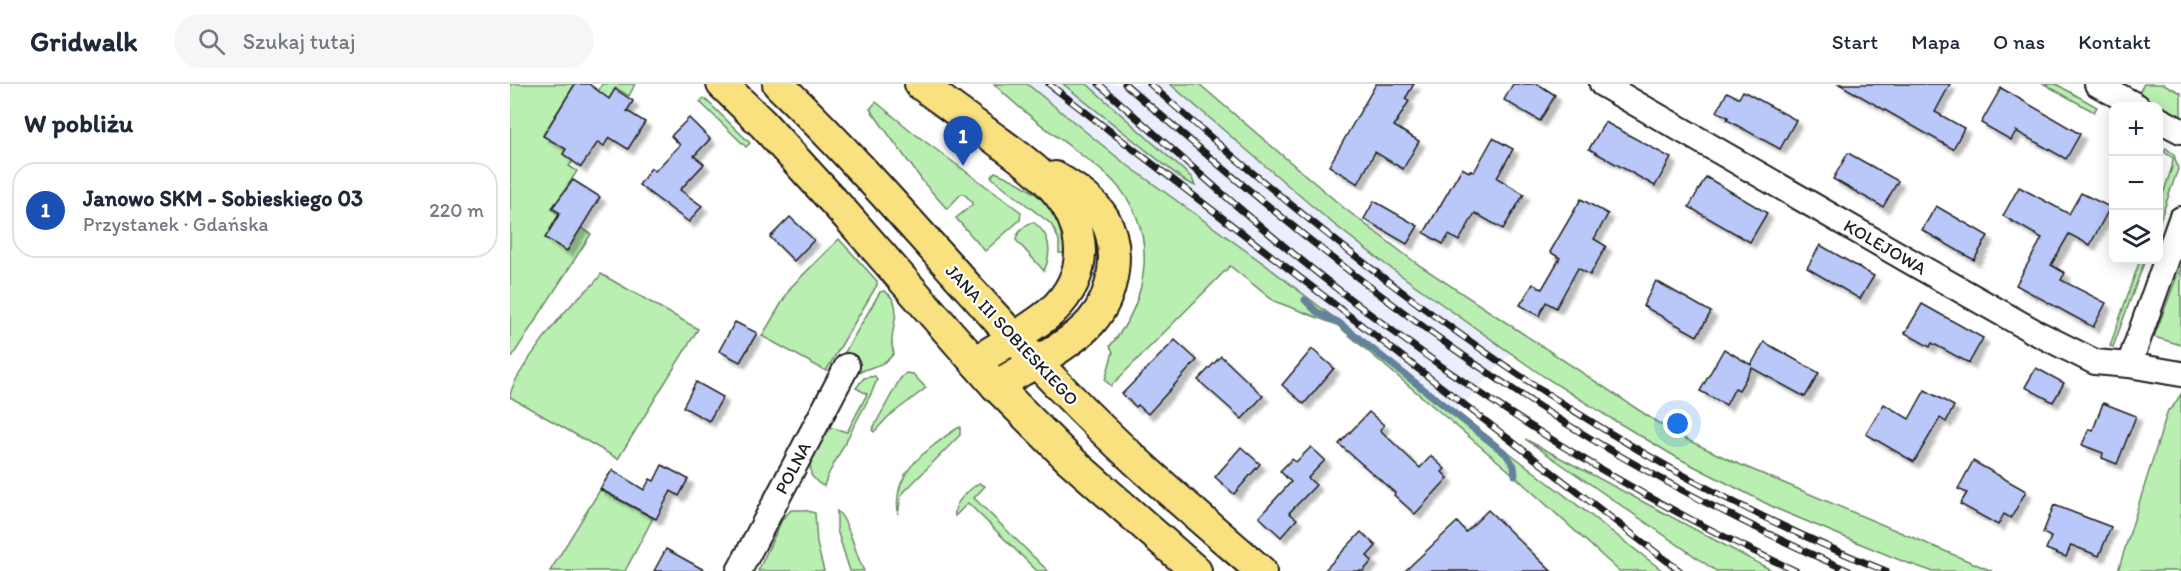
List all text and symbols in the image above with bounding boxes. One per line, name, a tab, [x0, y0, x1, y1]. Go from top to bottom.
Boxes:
search box	[174, 14, 594, 68]
text: Gridwalk	[30, 24, 138, 58]
icon: search	[195, 25, 228, 58]
text: Szukaj tutaj	[243, 28, 355, 55]
text: Start	[1832, 29, 1878, 54]
text: Mapa	[1911, 29, 1960, 54]
text: O nas	[1993, 29, 2045, 54]
text: Kontakt	[2078, 29, 2151, 54]
map controls	[2109, 102, 2163, 264]
button: +	[2109, 102, 2163, 156]
text: W pobliżu	[24, 107, 133, 139]
pin: 1	[944, 116, 982, 166]
button: −	[2109, 156, 2163, 210]
text: Janowo SKM - Sobieskiego 03	[83, 185, 363, 212]
text: 1	[41, 198, 50, 222]
text: 220 m	[429, 198, 484, 222]
button: layers	[2109, 210, 2163, 264]
text: Przystanek · Gdańska	[83, 212, 268, 236]
street label: KOLEJOWA	[1840, 214, 1931, 280]
street label: JANA III SOBIESKIEGO	[941, 260, 1083, 410]
your location	[1663, 409, 1692, 438]
street label: POLNA	[770, 438, 816, 498]

